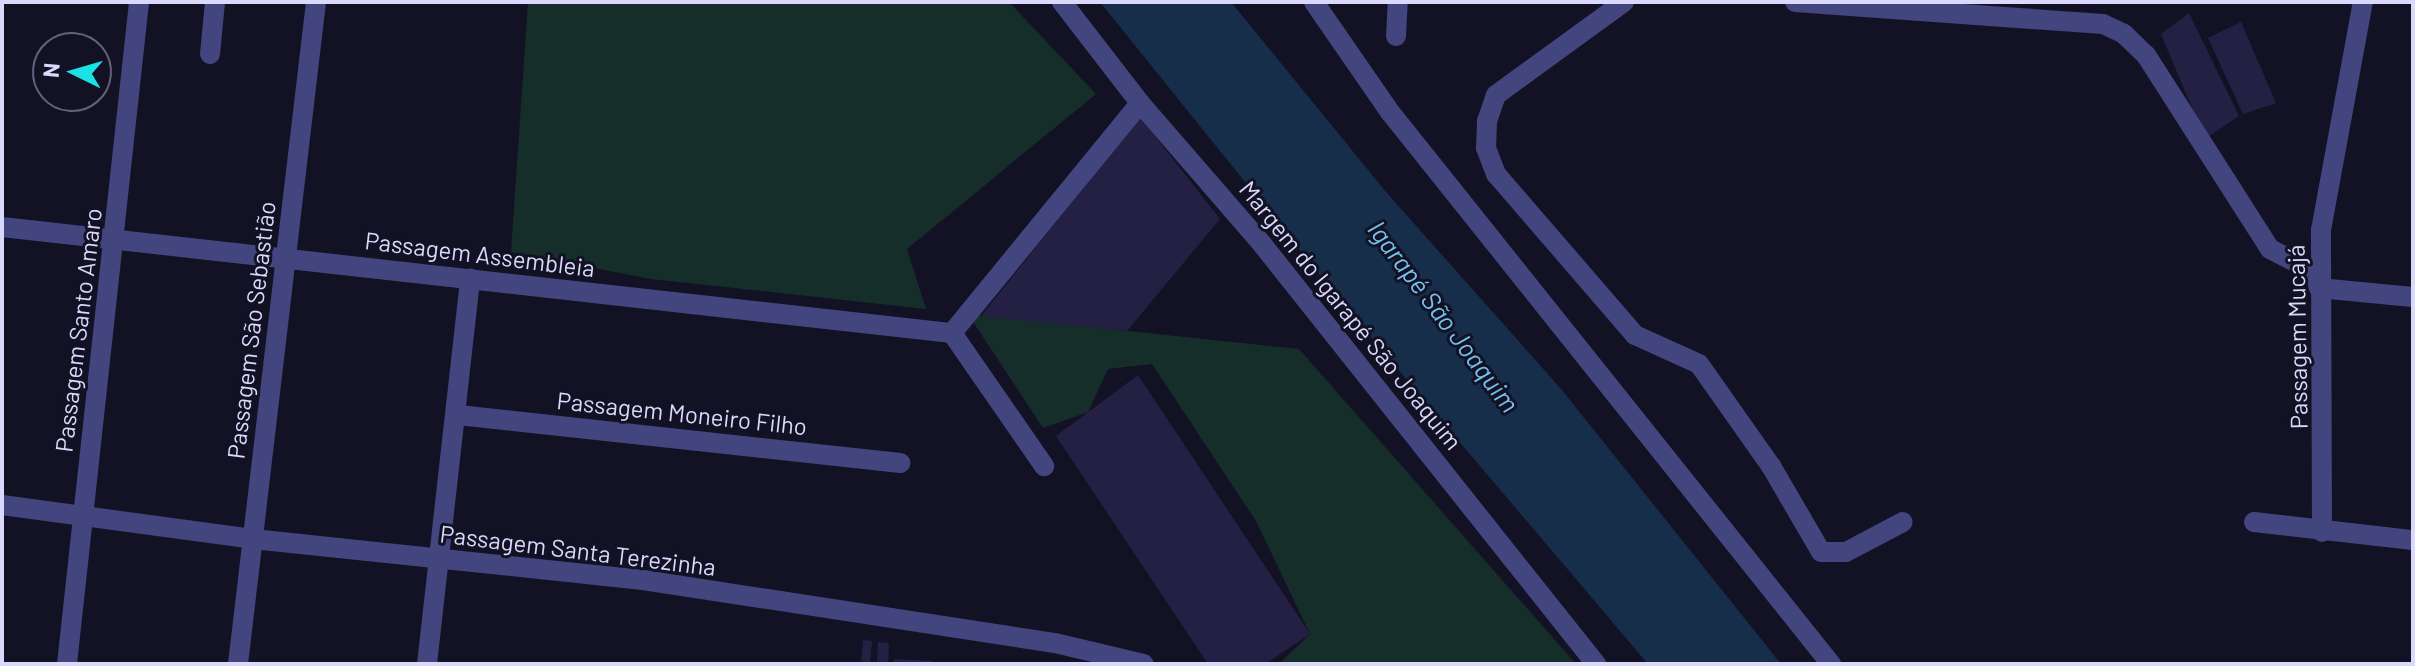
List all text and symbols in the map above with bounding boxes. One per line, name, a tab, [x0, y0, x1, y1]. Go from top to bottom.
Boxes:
north arrow	[32, 32, 112, 112]
text: N	[36, 62, 64, 79]
street label: Margem do Igarapé São Joaquim	[1234, 175, 1468, 455]
street label: Passagem São Sebastião	[221, 200, 281, 460]
street label: Passagem Santo Amaro	[49, 206, 107, 454]
water label: Igarapé São Joaquim	[1362, 214, 1526, 418]
street label: Passagem Assembleia	[363, 226, 597, 282]
street label: Passagem Mucajá	[2281, 244, 2313, 430]
street label: Passagem Moneiro Filho	[556, 386, 808, 440]
street label: Passagem Santa Terezinha	[438, 519, 718, 581]

